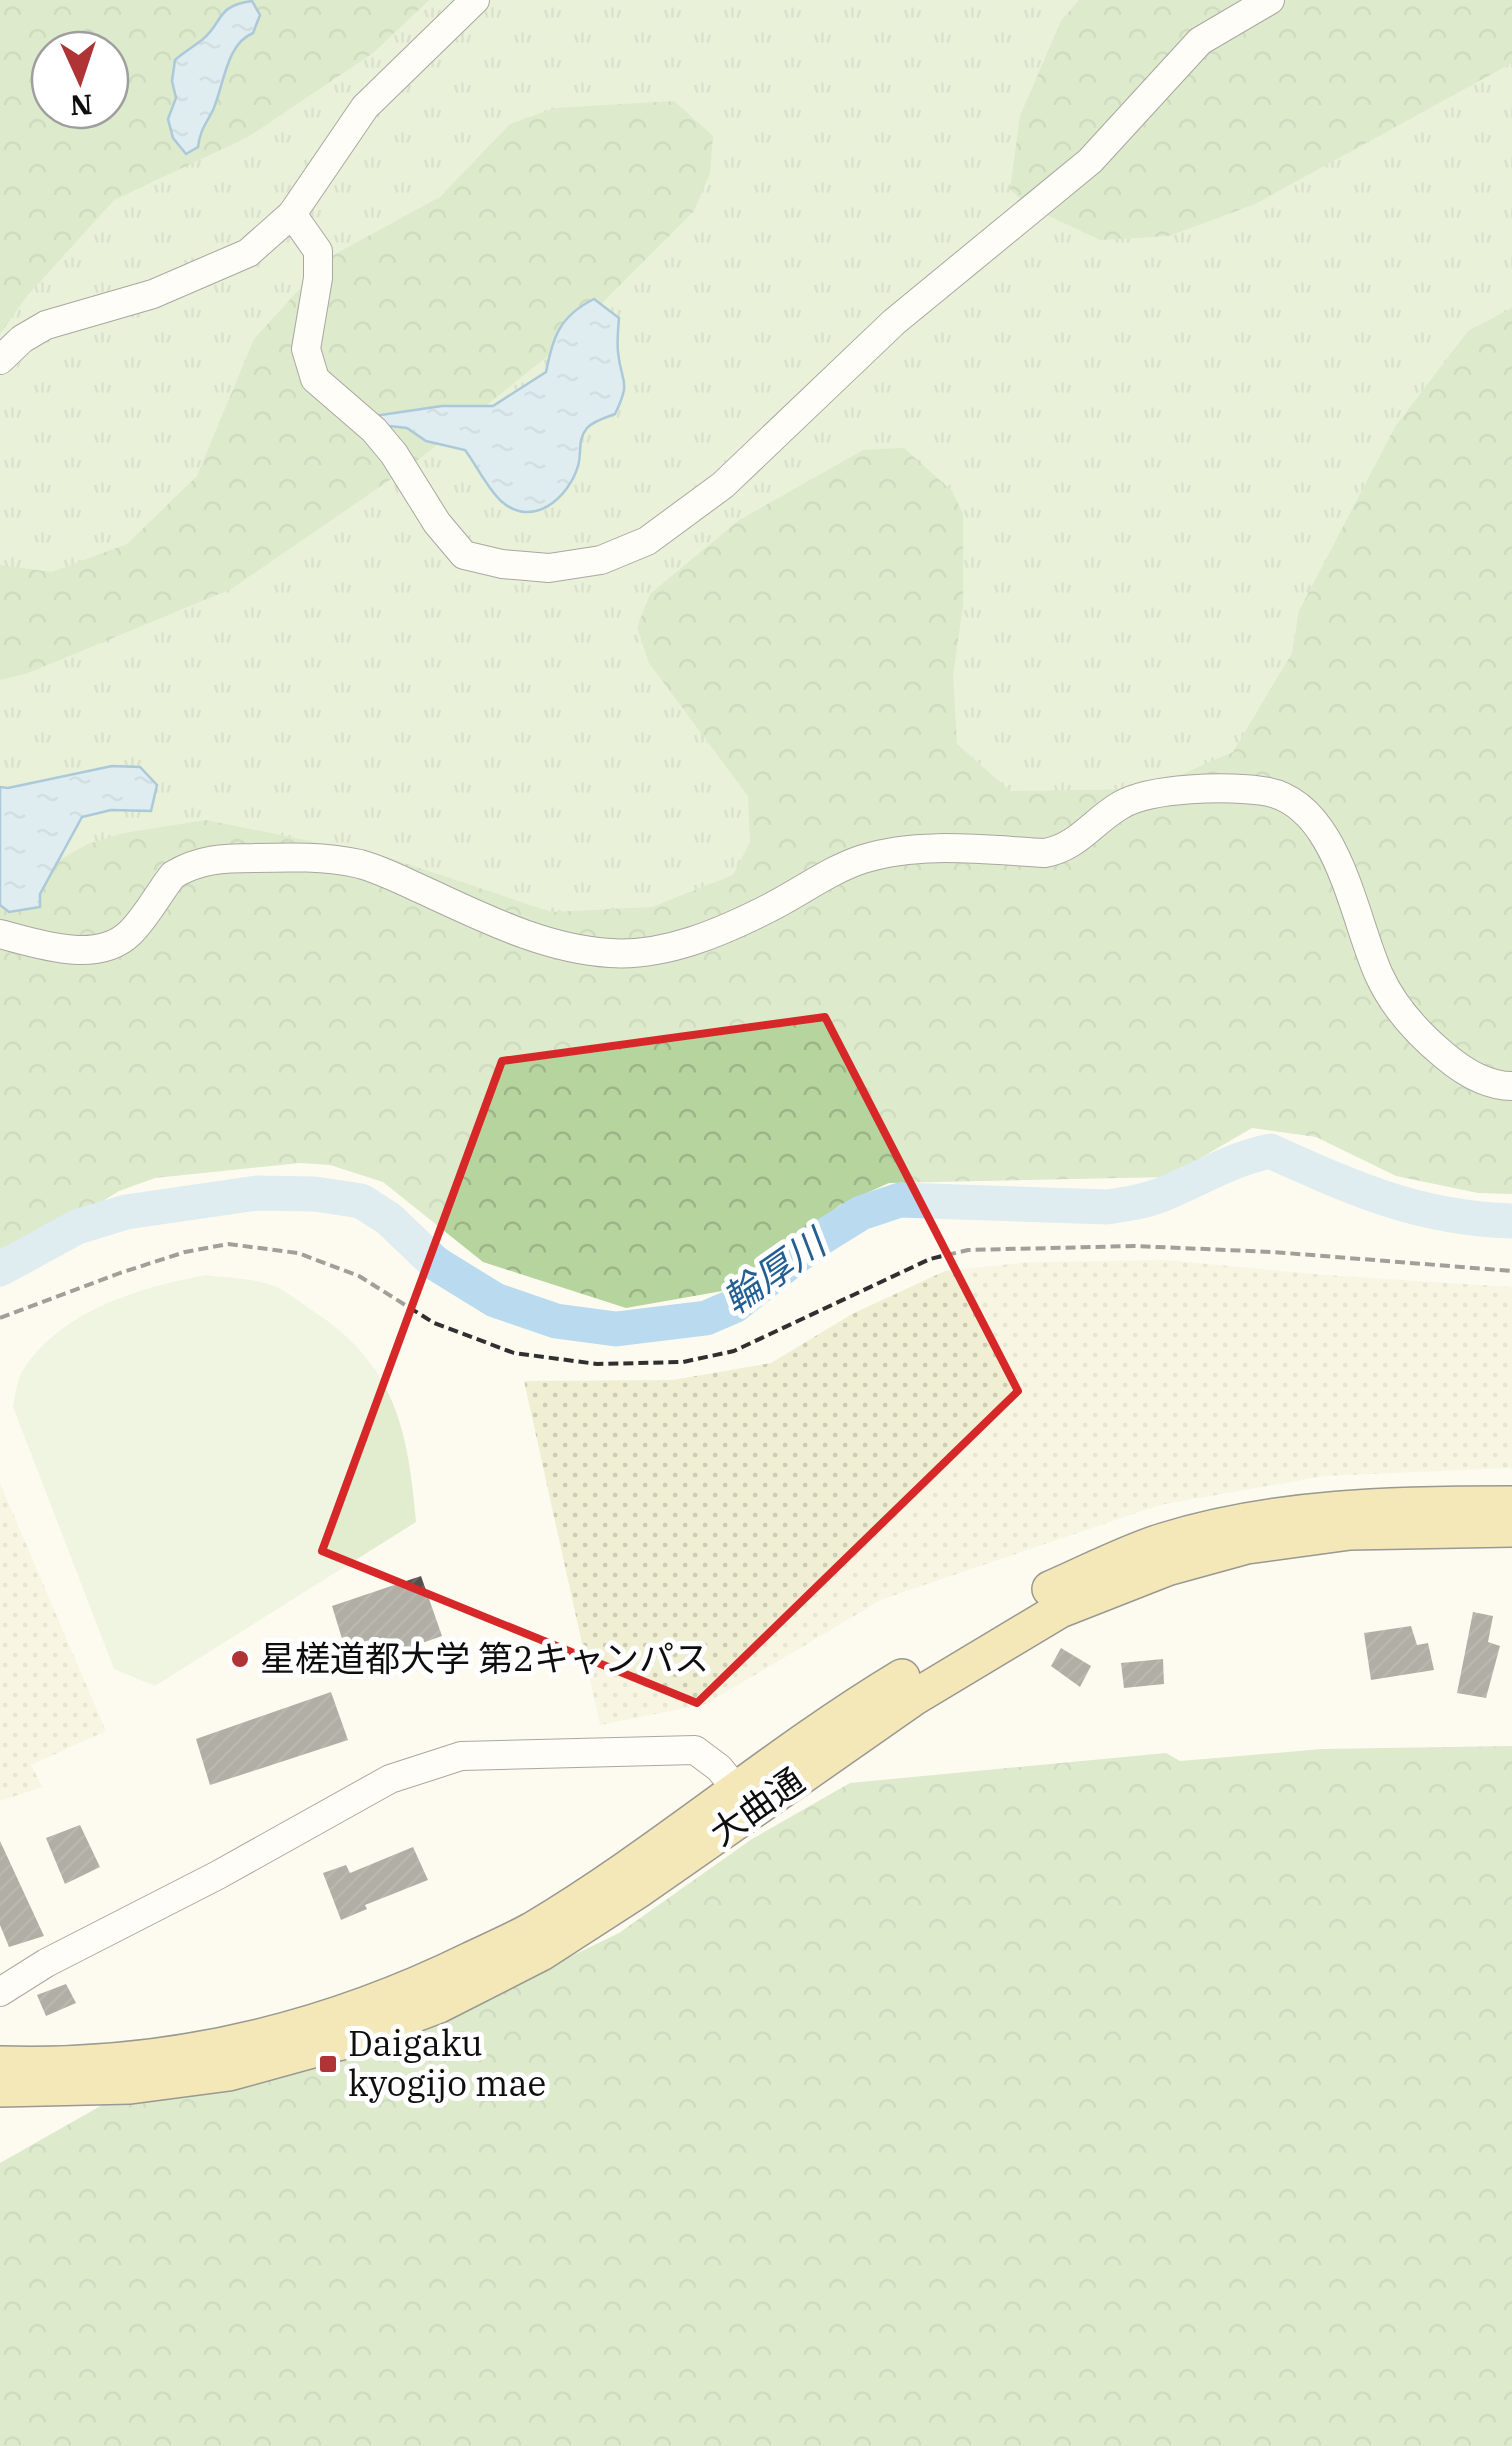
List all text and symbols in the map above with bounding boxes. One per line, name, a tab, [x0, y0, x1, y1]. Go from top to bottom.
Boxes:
north arrow	[30, 30, 130, 130]
text: N	[69, 86, 93, 125]
water label: 輪厚川	[712, 1216, 837, 1324]
place label: 星槎道都大学 第2キャンパス	[260, 1635, 709, 1681]
marker: 星槎道都大学 第2キャンパス	[229, 1648, 251, 1670]
street label: 大曲通	[700, 1757, 813, 1855]
place label: Daigaku kyogijo mae	[348, 2020, 546, 2106]
marker: Daigaku kyogijo mae	[317, 2053, 339, 2075]

